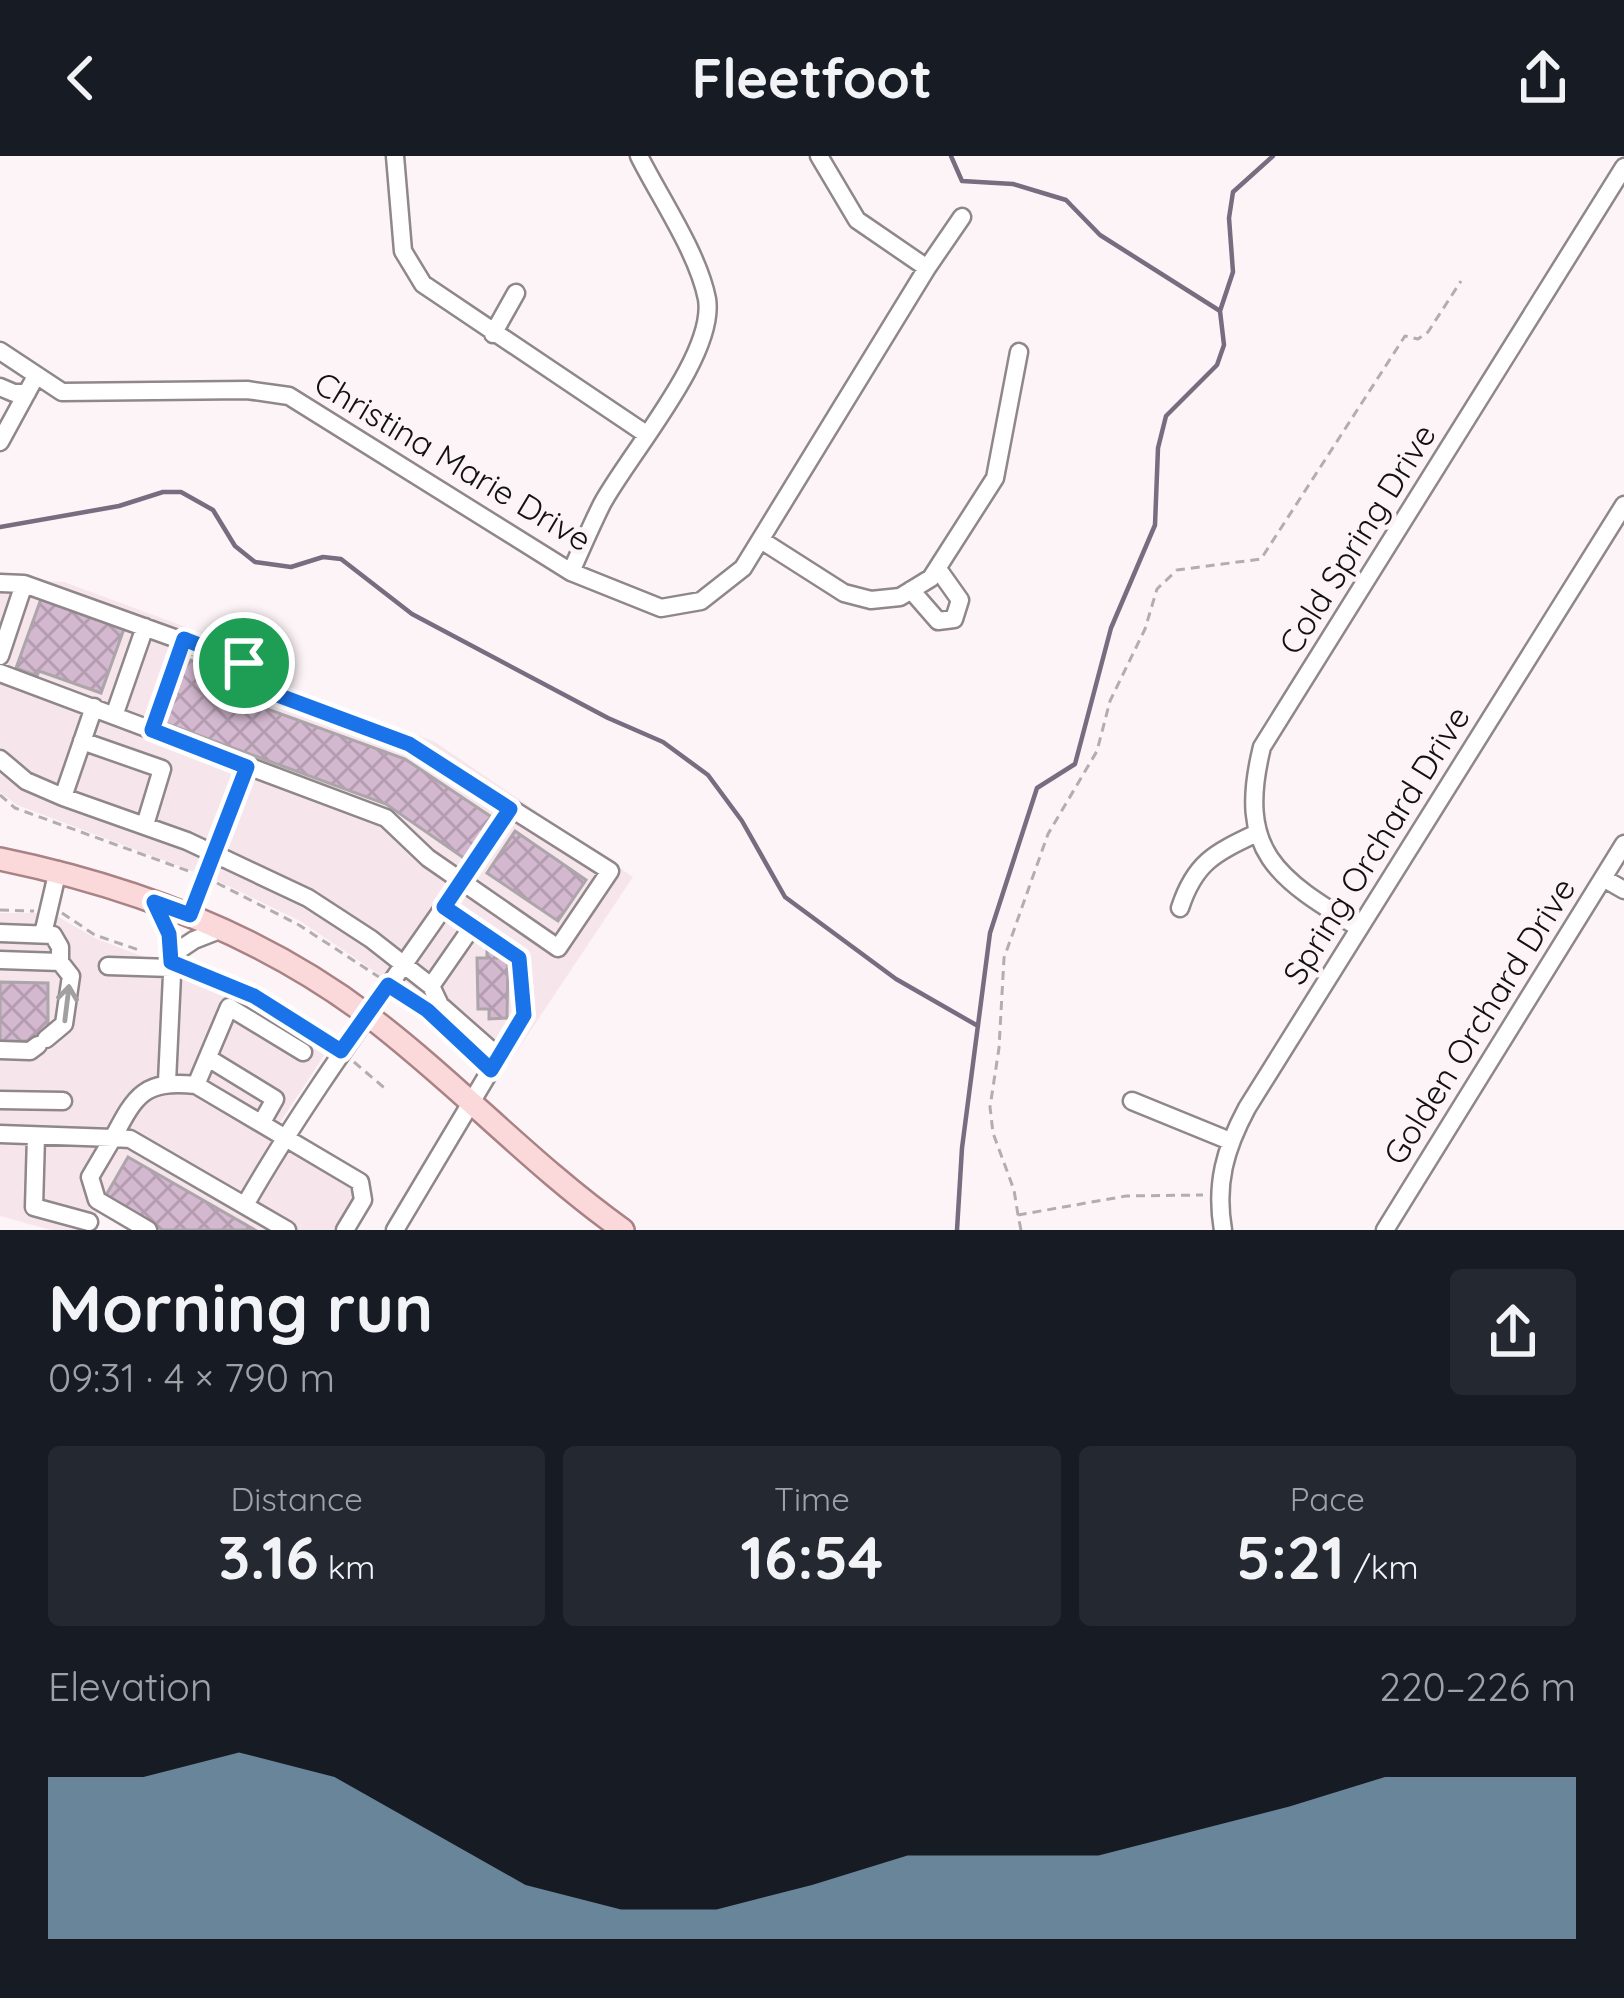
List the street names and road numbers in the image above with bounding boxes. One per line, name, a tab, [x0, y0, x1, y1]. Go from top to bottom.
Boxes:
street label: Christina Marie Drive	[307, 362, 599, 560]
street label: Cold Spring Drive	[1269, 416, 1444, 662]
street label: Spring Orchard Drive	[1273, 698, 1478, 991]
street label: Golden Orchard Drive	[1374, 870, 1583, 1172]

